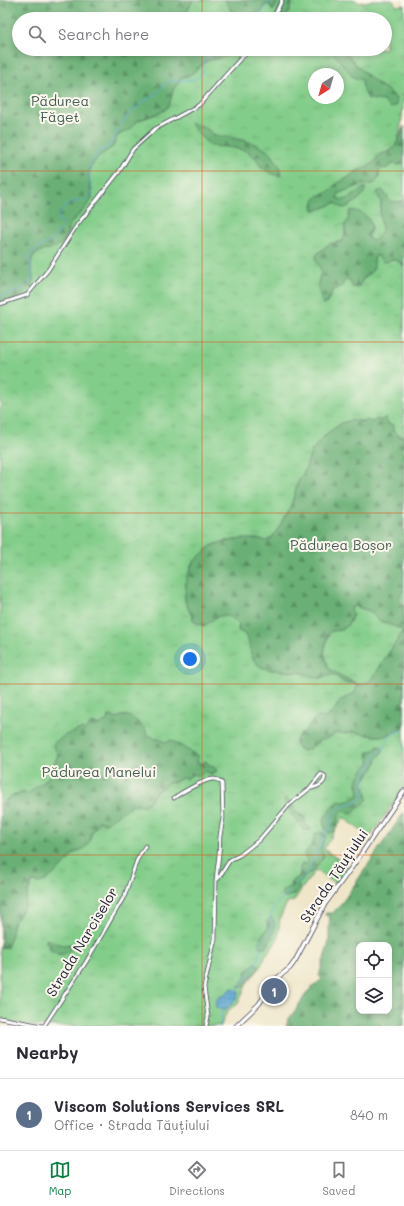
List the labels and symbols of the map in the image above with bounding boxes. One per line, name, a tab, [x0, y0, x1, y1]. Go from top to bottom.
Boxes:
north arrow	[308, 68, 344, 104]
park label: Pădurea Făget	[31, 91, 89, 126]
park label: Pădurea Boșor	[290, 535, 392, 554]
your location	[180, 649, 200, 669]
park label: Pădurea Manelui	[42, 762, 156, 781]
street label: Strada Tăuțiului	[295, 825, 372, 926]
street label: Strada Narciselor	[41, 883, 122, 1000]
pin: 1	[261, 976, 287, 1006]

